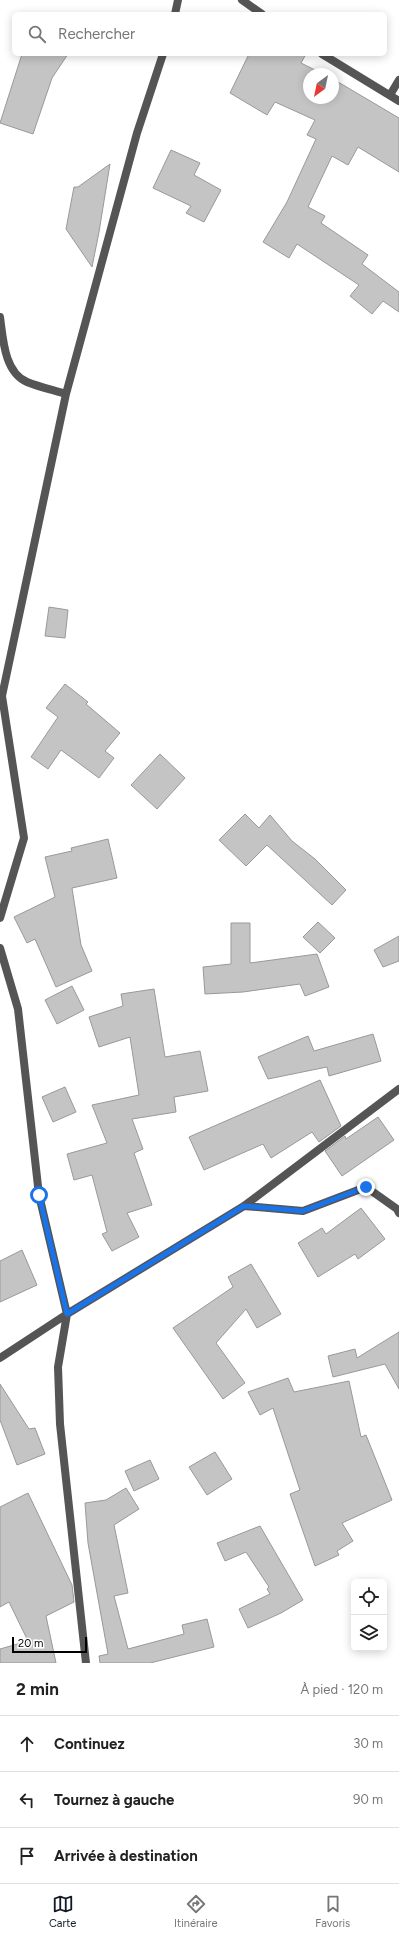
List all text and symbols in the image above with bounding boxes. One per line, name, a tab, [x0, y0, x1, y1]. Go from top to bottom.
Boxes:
search box	[12, 12, 387, 56]
icon: search	[26, 23, 48, 45]
text: Rechercher	[58, 25, 135, 43]
north arrow	[303, 68, 339, 104]
route end	[357, 1178, 375, 1196]
route start	[30, 1186, 48, 1204]
map controls	[351, 1579, 387, 1651]
button: locate	[351, 1579, 387, 1615]
button: layers	[351, 1615, 387, 1651]
scale bar	[12, 1635, 87, 1654]
text: 20 m	[18, 1637, 43, 1650]
text: 2 min	[16, 1679, 59, 1699]
text: À pied · 120 m	[301, 1682, 383, 1697]
icon: ahead	[16, 1733, 38, 1755]
text: Continuez	[54, 1735, 125, 1753]
text: 30 m	[353, 1736, 383, 1751]
icon: left	[16, 1789, 38, 1811]
text: Tournez à gauche	[54, 1791, 174, 1809]
text: 90 m	[353, 1792, 383, 1807]
icon: arrive	[16, 1845, 38, 1867]
text: Arrivée à destination	[54, 1847, 198, 1865]
tab: Carte	[49, 1893, 76, 1930]
tab: Itinéraire	[174, 1893, 218, 1930]
tab: Favoris	[315, 1893, 350, 1930]

